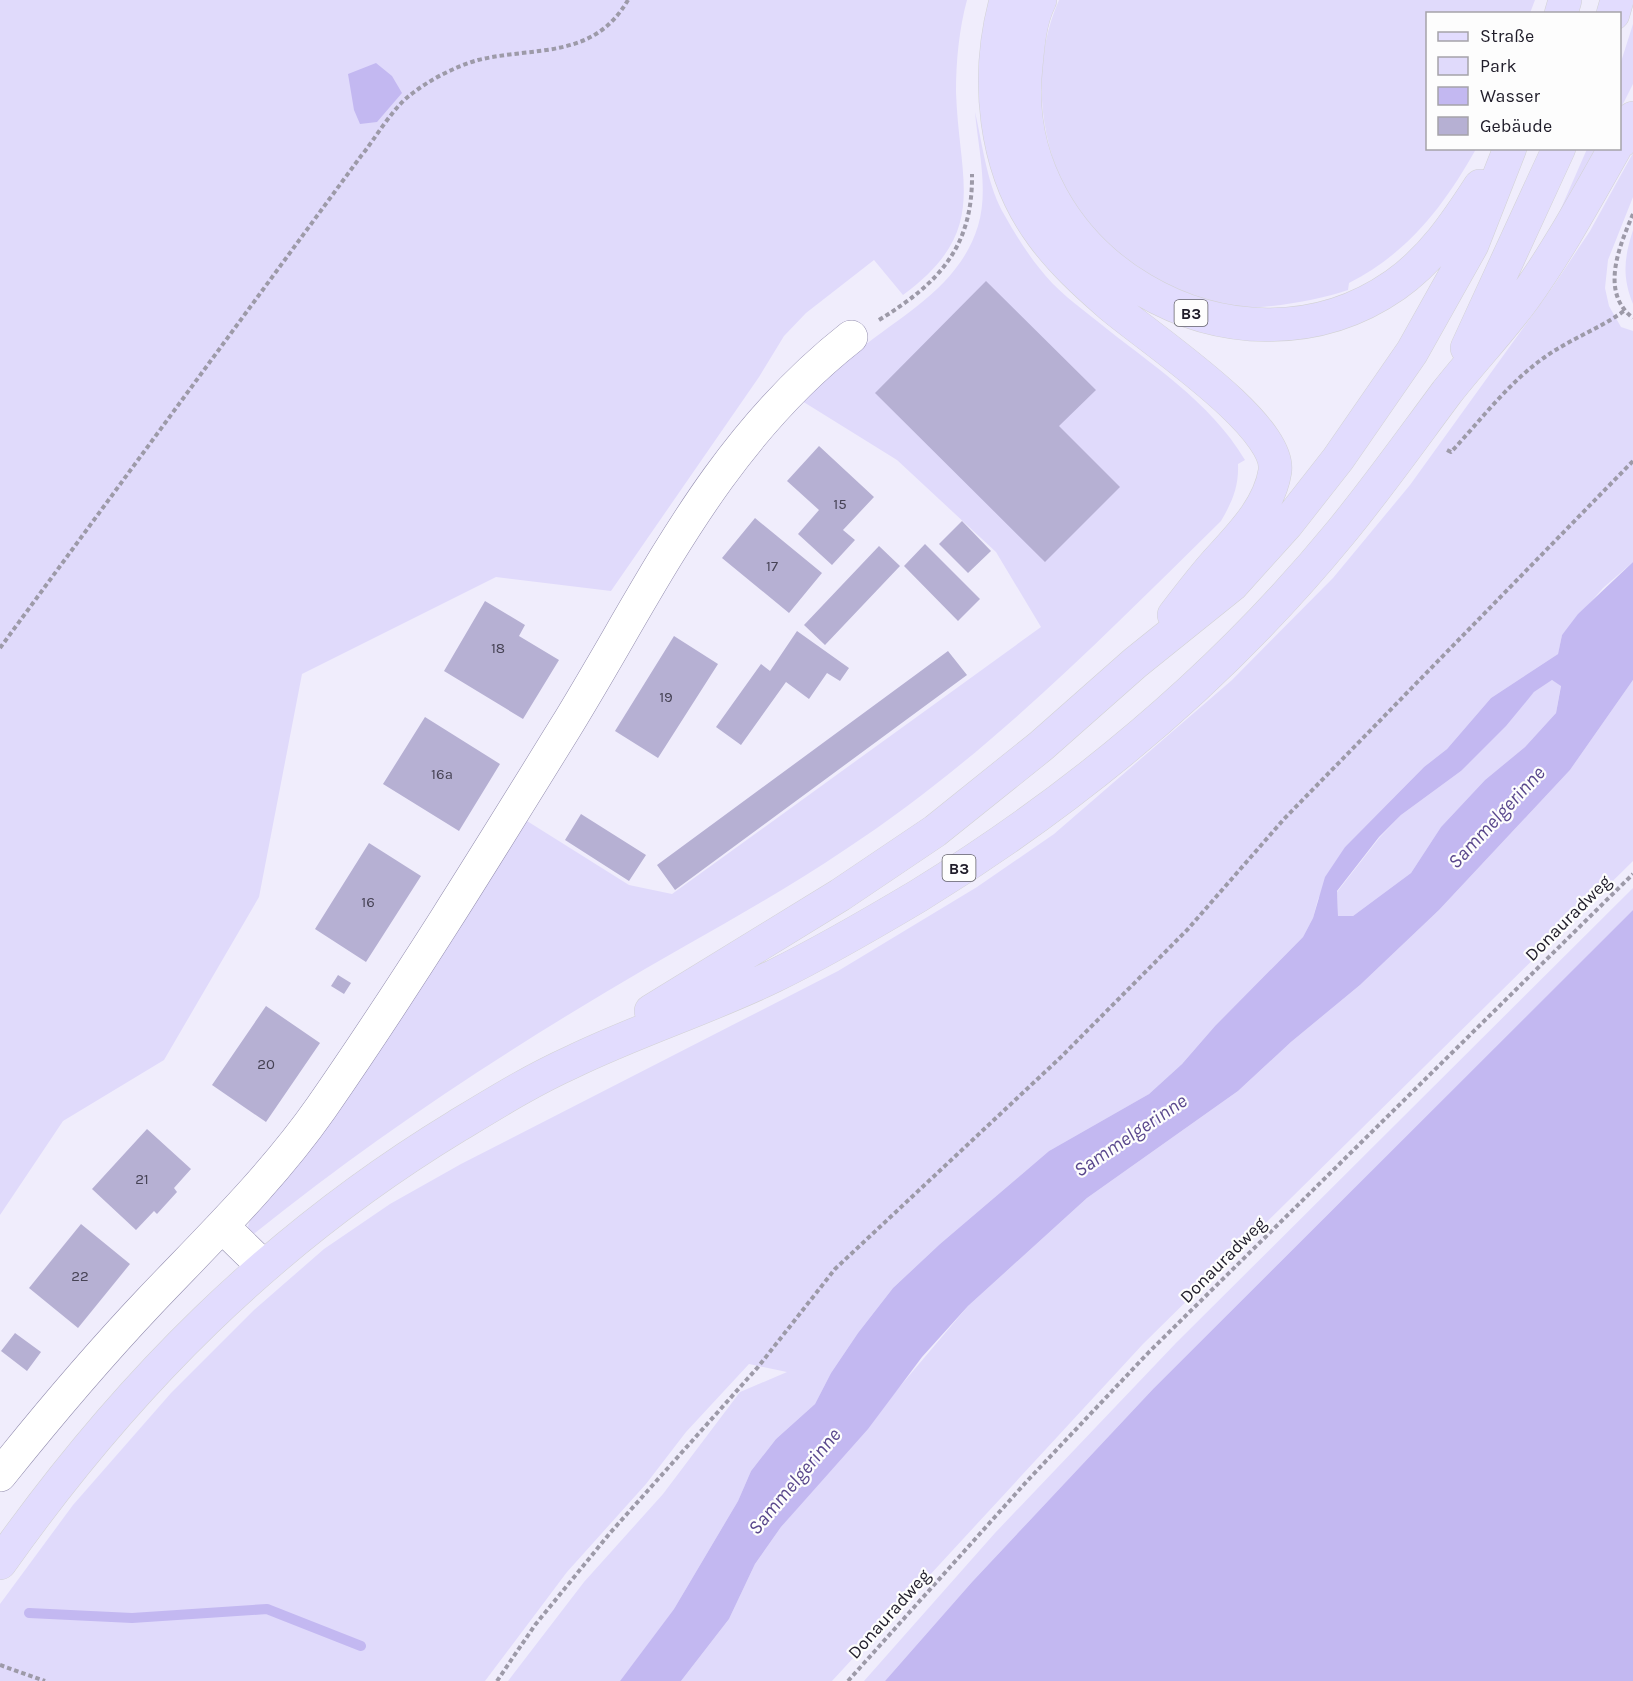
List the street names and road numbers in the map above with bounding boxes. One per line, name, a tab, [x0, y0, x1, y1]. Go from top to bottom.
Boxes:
road number: B3	[1174, 300, 1208, 326]
road number: B3	[942, 855, 976, 881]
street label: Donauradweg	[1520, 870, 1616, 966]
street label: Donauradweg	[1175, 1212, 1271, 1308]
street label: Donauradweg	[843, 1565, 935, 1663]

